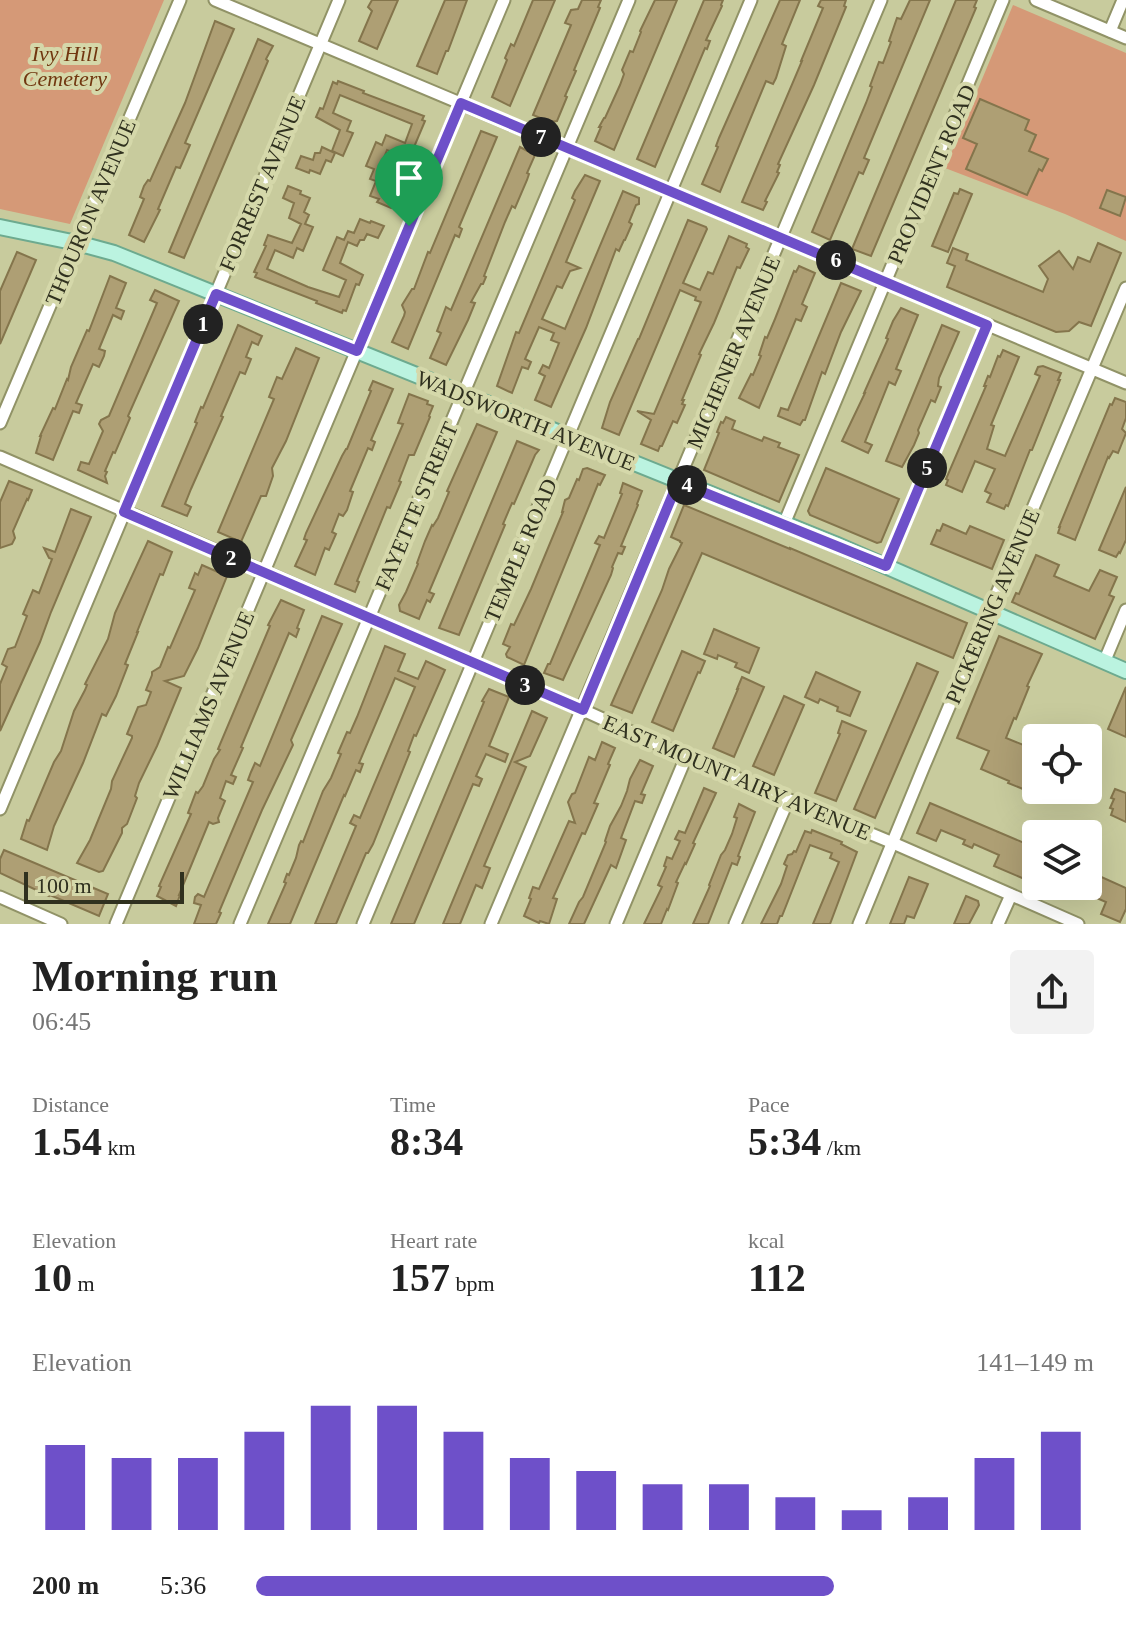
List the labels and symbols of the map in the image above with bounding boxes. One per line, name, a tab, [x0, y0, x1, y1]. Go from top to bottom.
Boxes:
park label: Ivy Hill Cemetery	[23, 41, 107, 91]
street label: PROVIDENT ROAD	[882, 81, 980, 267]
street label: FORREST AVENUE	[214, 92, 311, 275]
street label: THOURON AVENUE	[40, 116, 141, 309]
pin: 7	[521, 117, 561, 157]
pin	[375, 144, 443, 226]
pin: 6	[816, 240, 856, 280]
street label: MICHENER AVENUE	[682, 252, 785, 452]
pin: 1	[183, 304, 223, 344]
street label: WADSWORTH AVENUE	[413, 365, 639, 476]
street label: FAYETTE STREET	[370, 418, 463, 594]
pin: 5	[907, 448, 947, 488]
pin: 4	[667, 465, 707, 505]
street label: TEMPLE ROAD	[479, 475, 562, 626]
street label: PICKERING AVENUE	[940, 505, 1045, 707]
pin: 2	[211, 538, 251, 578]
street label: WILLIAMS AVENUE	[158, 607, 259, 803]
pin: 3	[505, 665, 545, 705]
street label: EAST MOUNT AIRY AVENUE	[599, 710, 874, 845]
scale bar	[24, 868, 184, 904]

